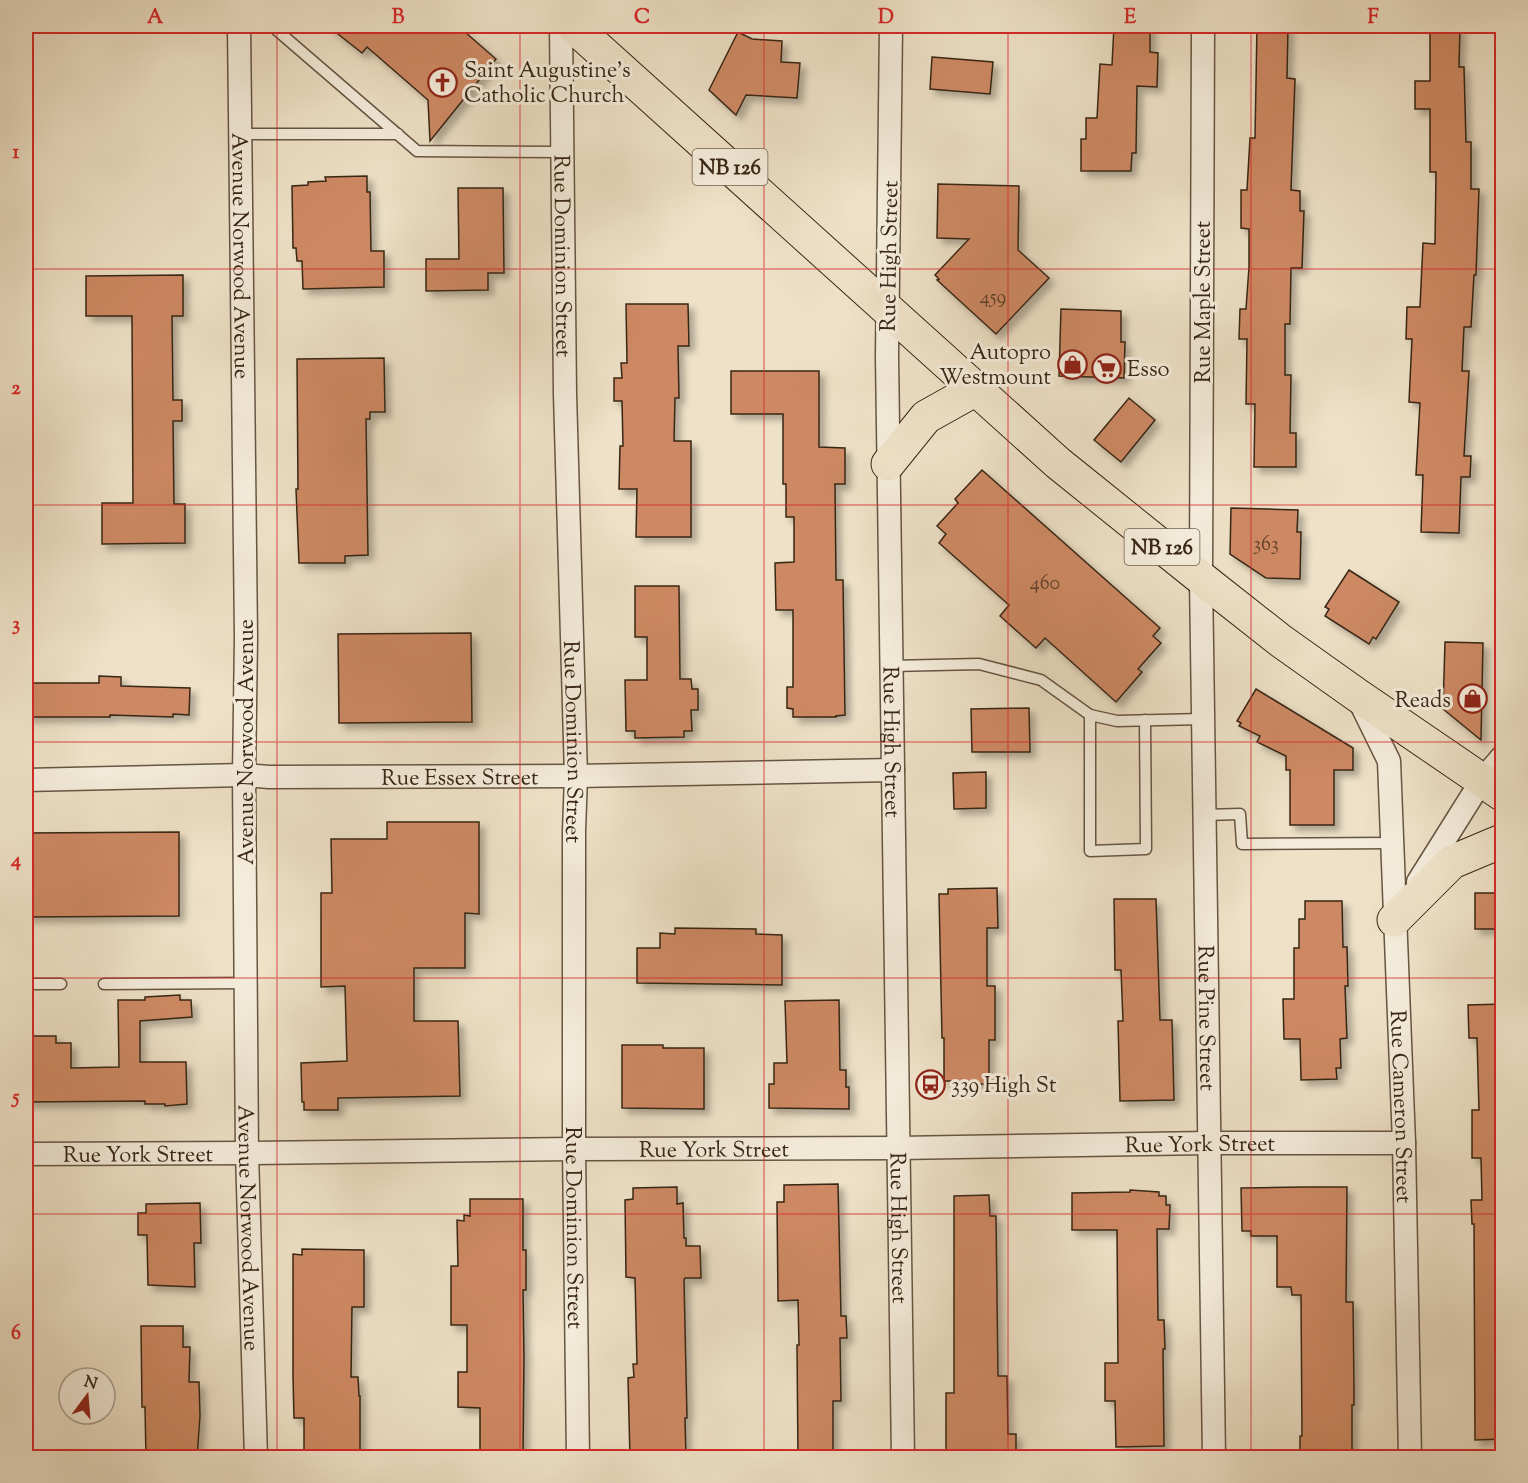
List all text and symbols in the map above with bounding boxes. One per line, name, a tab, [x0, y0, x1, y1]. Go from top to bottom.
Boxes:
text: A	[147, 4, 164, 33]
text: B	[392, 4, 405, 33]
text: C	[634, 4, 650, 33]
text: D	[878, 4, 894, 33]
text: E	[1124, 4, 1137, 33]
text: F	[1367, 4, 1379, 33]
place label: Saint Augustine's Catholic Church	[464, 56, 631, 113]
church icon: Saint Augustine's Catholic Church	[427, 66, 459, 98]
street label: Avenue Norwood Avenue	[221, 133, 256, 379]
text: 1	[13, 139, 20, 168]
road number: NB 126	[692, 149, 768, 185]
street label: Rue Dominion Street	[543, 155, 578, 358]
street label: Rue High Street	[874, 180, 908, 332]
street label: Rue Maple Street	[1189, 220, 1221, 383]
house number: 459	[980, 284, 1006, 313]
place label: Autopro Westmount	[939, 338, 1051, 395]
shop icon: Autopro Westmount	[1056, 348, 1088, 380]
supermarket icon: Esso	[1090, 352, 1122, 384]
place label: Esso	[1127, 355, 1170, 387]
text: 2	[11, 375, 21, 404]
road number: NB 126	[1124, 529, 1200, 565]
house number: 363	[1253, 531, 1279, 560]
house number: 460	[1030, 570, 1060, 599]
text: 3	[12, 611, 20, 640]
street label: Avenue Norwood Avenue	[232, 619, 264, 865]
street label: Rue Dominion Street	[553, 640, 589, 844]
street label: Rue High Street	[872, 666, 907, 818]
shop icon: Reads	[1456, 683, 1488, 715]
place label: Reads	[1395, 686, 1451, 718]
street label: Rue Essex Street	[381, 763, 539, 796]
text: 4	[10, 847, 21, 876]
street label: Rue Pine Street	[1187, 945, 1222, 1092]
street label: Rue Cameron Street	[1380, 1009, 1418, 1204]
bus stop icon: 339 High St	[914, 1068, 946, 1100]
place label: 339 High St	[951, 1071, 1057, 1103]
text: 5	[11, 1084, 20, 1113]
street label: Avenue Norwood Avenue	[228, 1105, 266, 1352]
street label: Rue Dominion Street	[555, 1127, 589, 1330]
street label: Rue York Street	[1125, 1130, 1275, 1163]
street label: Rue York Street	[639, 1135, 790, 1168]
street label: Rue York Street	[63, 1140, 214, 1173]
street label: Rue High Street	[880, 1152, 914, 1304]
text: 6	[11, 1320, 21, 1349]
north arrow	[57, 1366, 117, 1426]
text: N	[81, 1371, 100, 1397]

